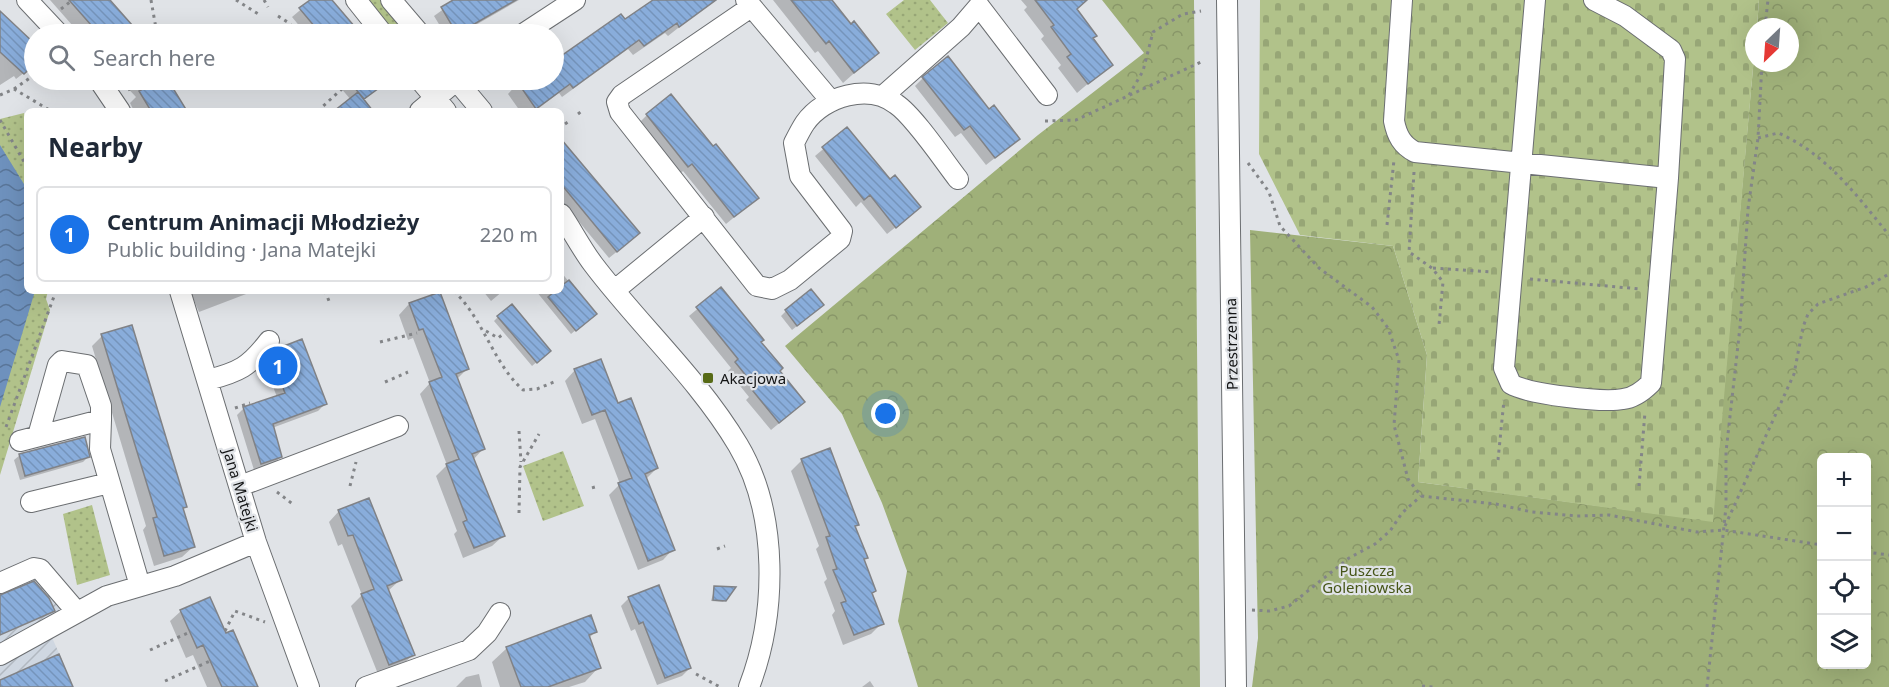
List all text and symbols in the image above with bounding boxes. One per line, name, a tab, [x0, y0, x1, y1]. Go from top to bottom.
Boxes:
north arrow	[1745, 18, 1799, 72]
search box	[24, 24, 564, 90]
icon: search	[45, 41, 78, 74]
text: Search here	[93, 42, 215, 72]
text: Nearby	[48, 129, 143, 165]
text: Centrum Animacji Młodzieży	[107, 206, 419, 236]
text: 1	[64, 221, 75, 248]
text: 220 m	[480, 221, 538, 248]
text: Public building · Jana Matejki	[107, 236, 376, 263]
street label: Przestrzenna	[1220, 298, 1242, 390]
pin: 1	[258, 344, 298, 388]
place label: Akacjowa	[720, 368, 786, 388]
marker: Akacjowa	[701, 371, 715, 385]
your location	[871, 399, 900, 428]
street label: Jana Matejki	[218, 444, 263, 534]
map controls	[1817, 453, 1871, 669]
button: +	[1817, 453, 1871, 507]
button: −	[1817, 507, 1871, 561]
park label: Puszcza Goleniowska	[1322, 560, 1412, 597]
button: locate	[1817, 561, 1871, 615]
button: layers	[1817, 615, 1871, 669]

